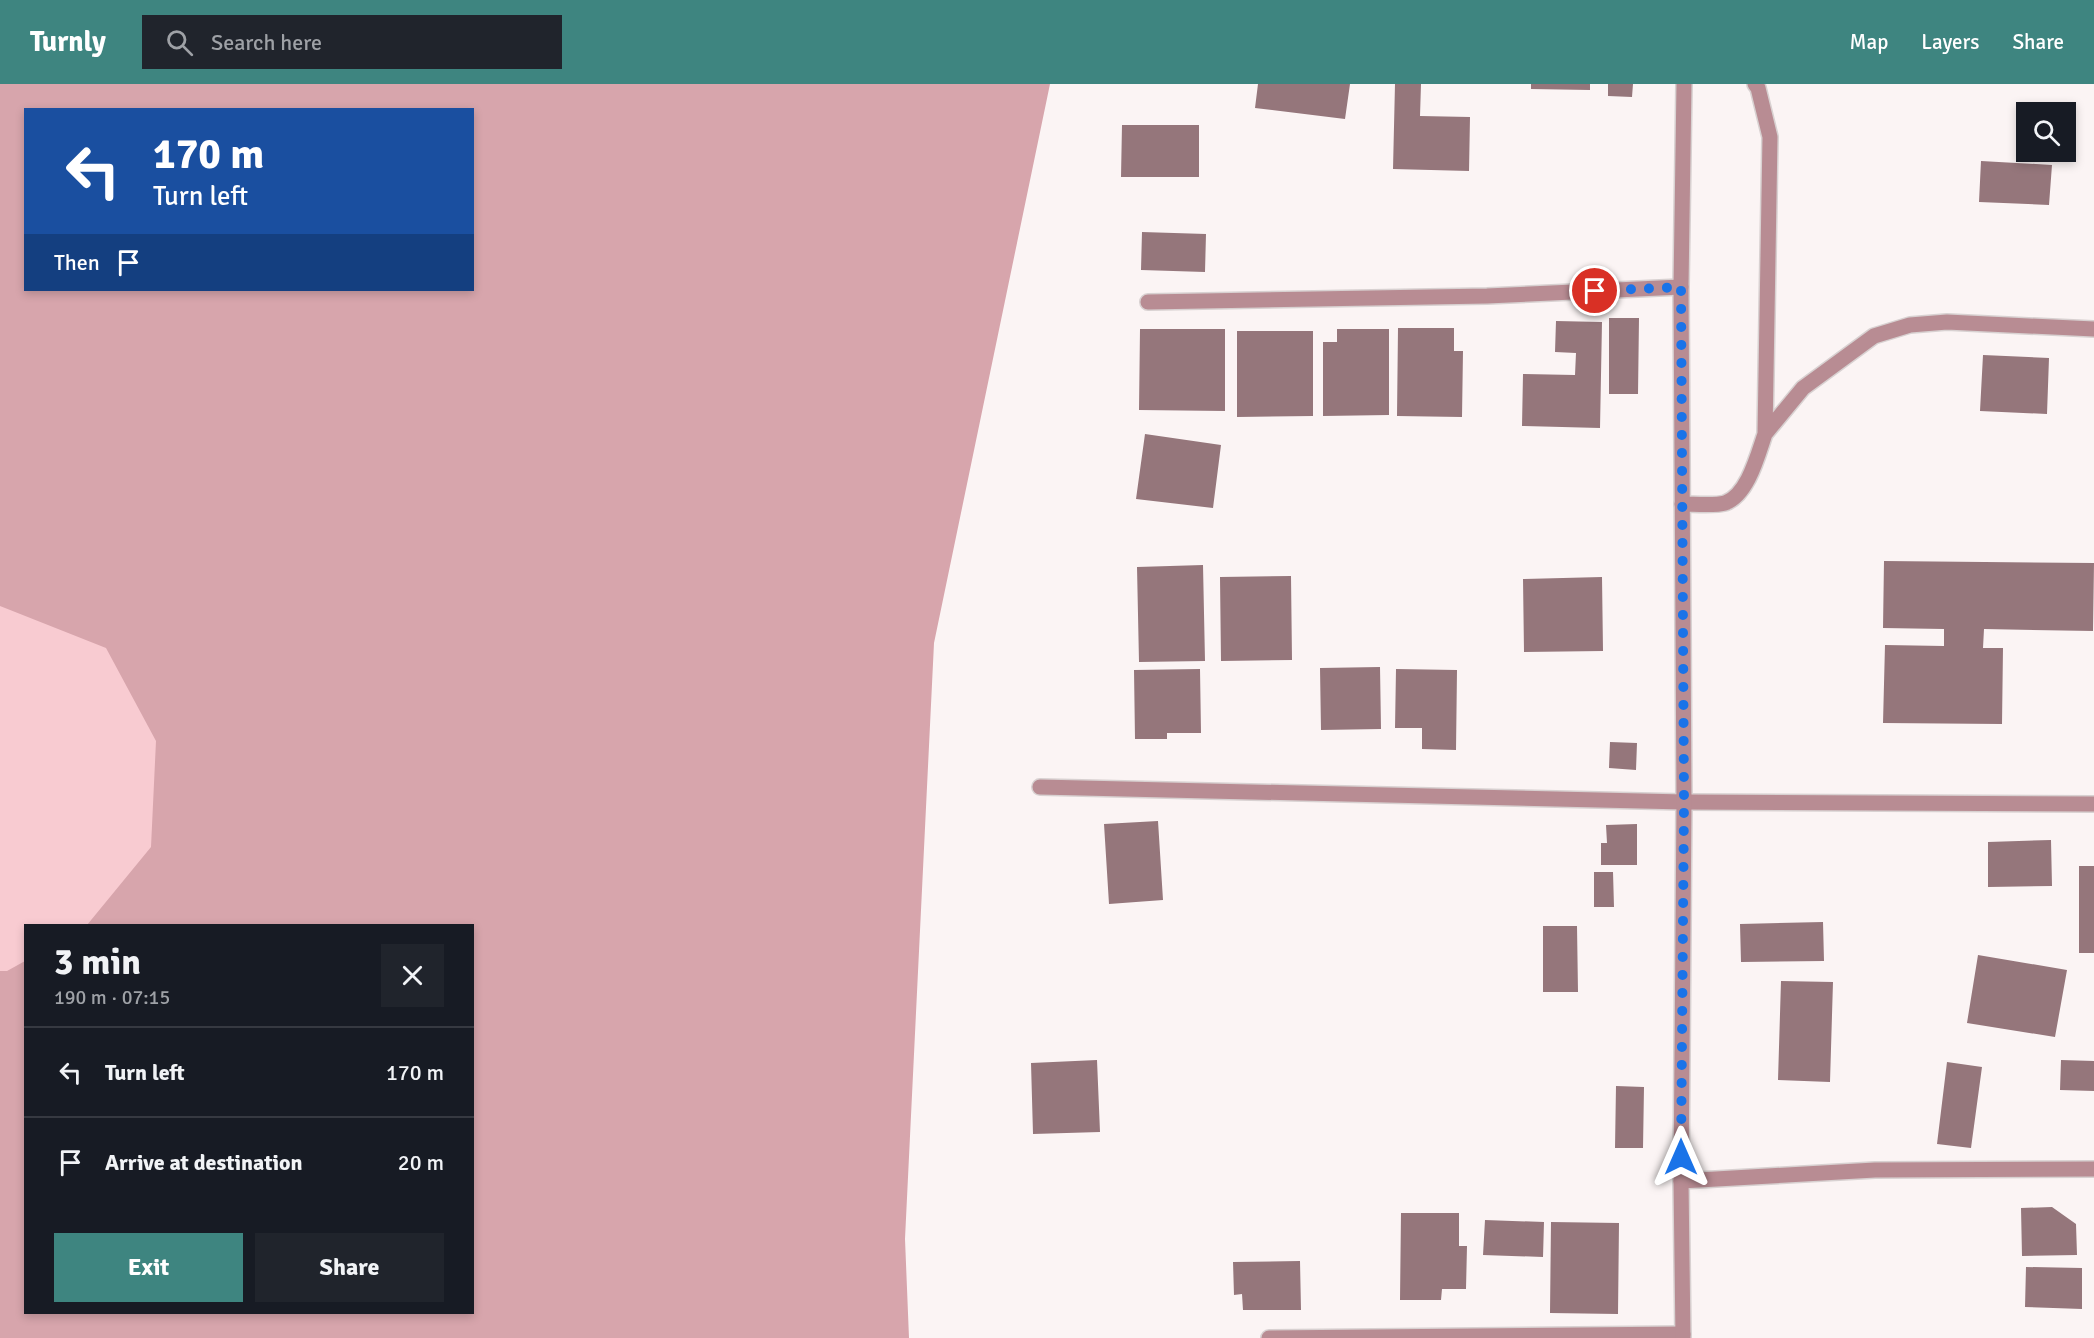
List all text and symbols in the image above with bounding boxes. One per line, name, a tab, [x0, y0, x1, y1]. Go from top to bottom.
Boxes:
search box	[142, 15, 562, 69]
text: Turnly	[30, 25, 106, 59]
icon: search	[163, 26, 196, 59]
text: Search here	[211, 29, 322, 56]
text: Map	[1850, 29, 1888, 55]
text: Layers	[1921, 29, 1979, 55]
text: Share	[2012, 29, 2064, 55]
map controls	[2016, 102, 2076, 162]
button: search	[2016, 102, 2076, 162]
text: 170 m	[153, 129, 264, 180]
icon: left	[54, 132, 132, 210]
text: Turn left	[153, 180, 248, 213]
icon: arrive	[112, 246, 145, 279]
text: Then	[54, 249, 100, 276]
pin	[1569, 265, 1620, 316]
icon: arrive	[1578, 274, 1611, 307]
text: 3 min	[54, 940, 141, 985]
button: close	[381, 944, 444, 1007]
text: 190 m · 07:15	[54, 985, 170, 1010]
icon: left	[54, 1056, 87, 1089]
text: Turn left	[105, 1059, 185, 1086]
text: 170 m	[386, 1059, 444, 1086]
position arrow	[1649, 1125, 1713, 1189]
icon: arrive	[54, 1146, 87, 1179]
text: Arrive at destination	[105, 1149, 302, 1176]
text: 20 m	[398, 1149, 444, 1176]
button: Exit	[54, 1233, 243, 1302]
button: Share	[255, 1233, 444, 1302]

